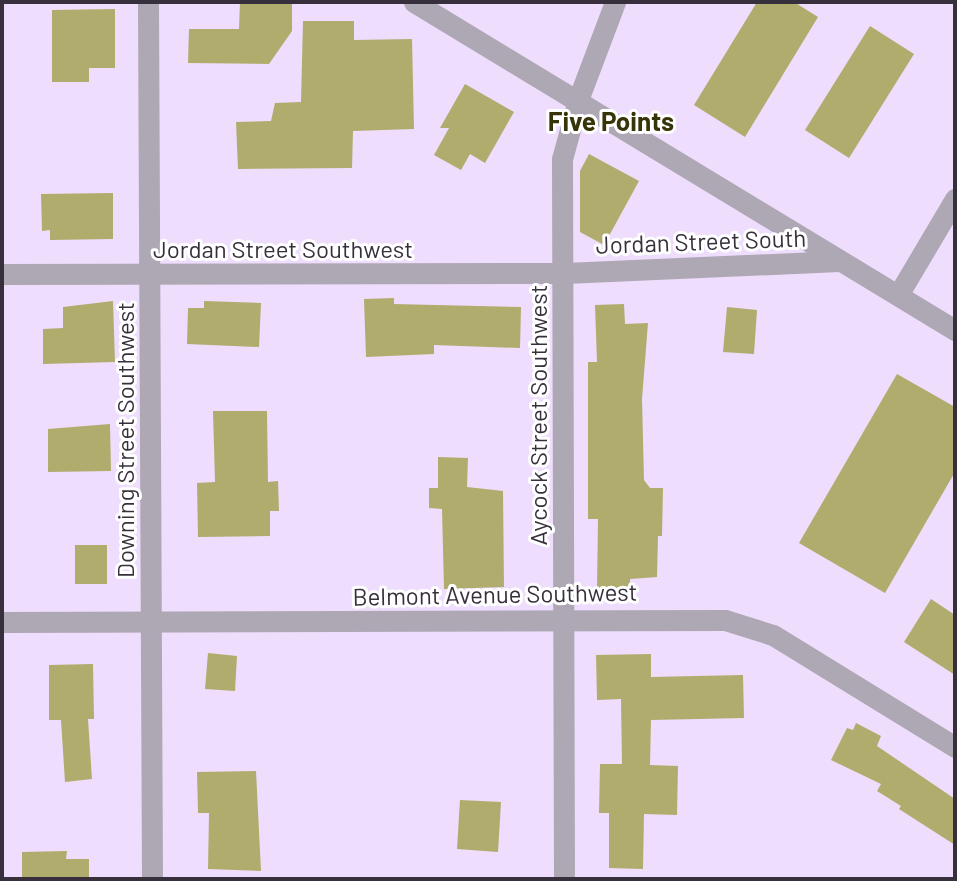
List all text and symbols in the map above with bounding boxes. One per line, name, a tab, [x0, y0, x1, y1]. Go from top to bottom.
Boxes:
district label: Five Points	[548, 105, 674, 137]
street label: Jordan Street South	[595, 223, 807, 259]
street label: Jordan Street Southwest	[153, 235, 413, 263]
street label: Aycock Street Southwest	[524, 285, 552, 545]
street label: Downing Street Southwest	[111, 302, 139, 578]
street label: Belmont Avenue Southwest	[352, 577, 638, 611]

